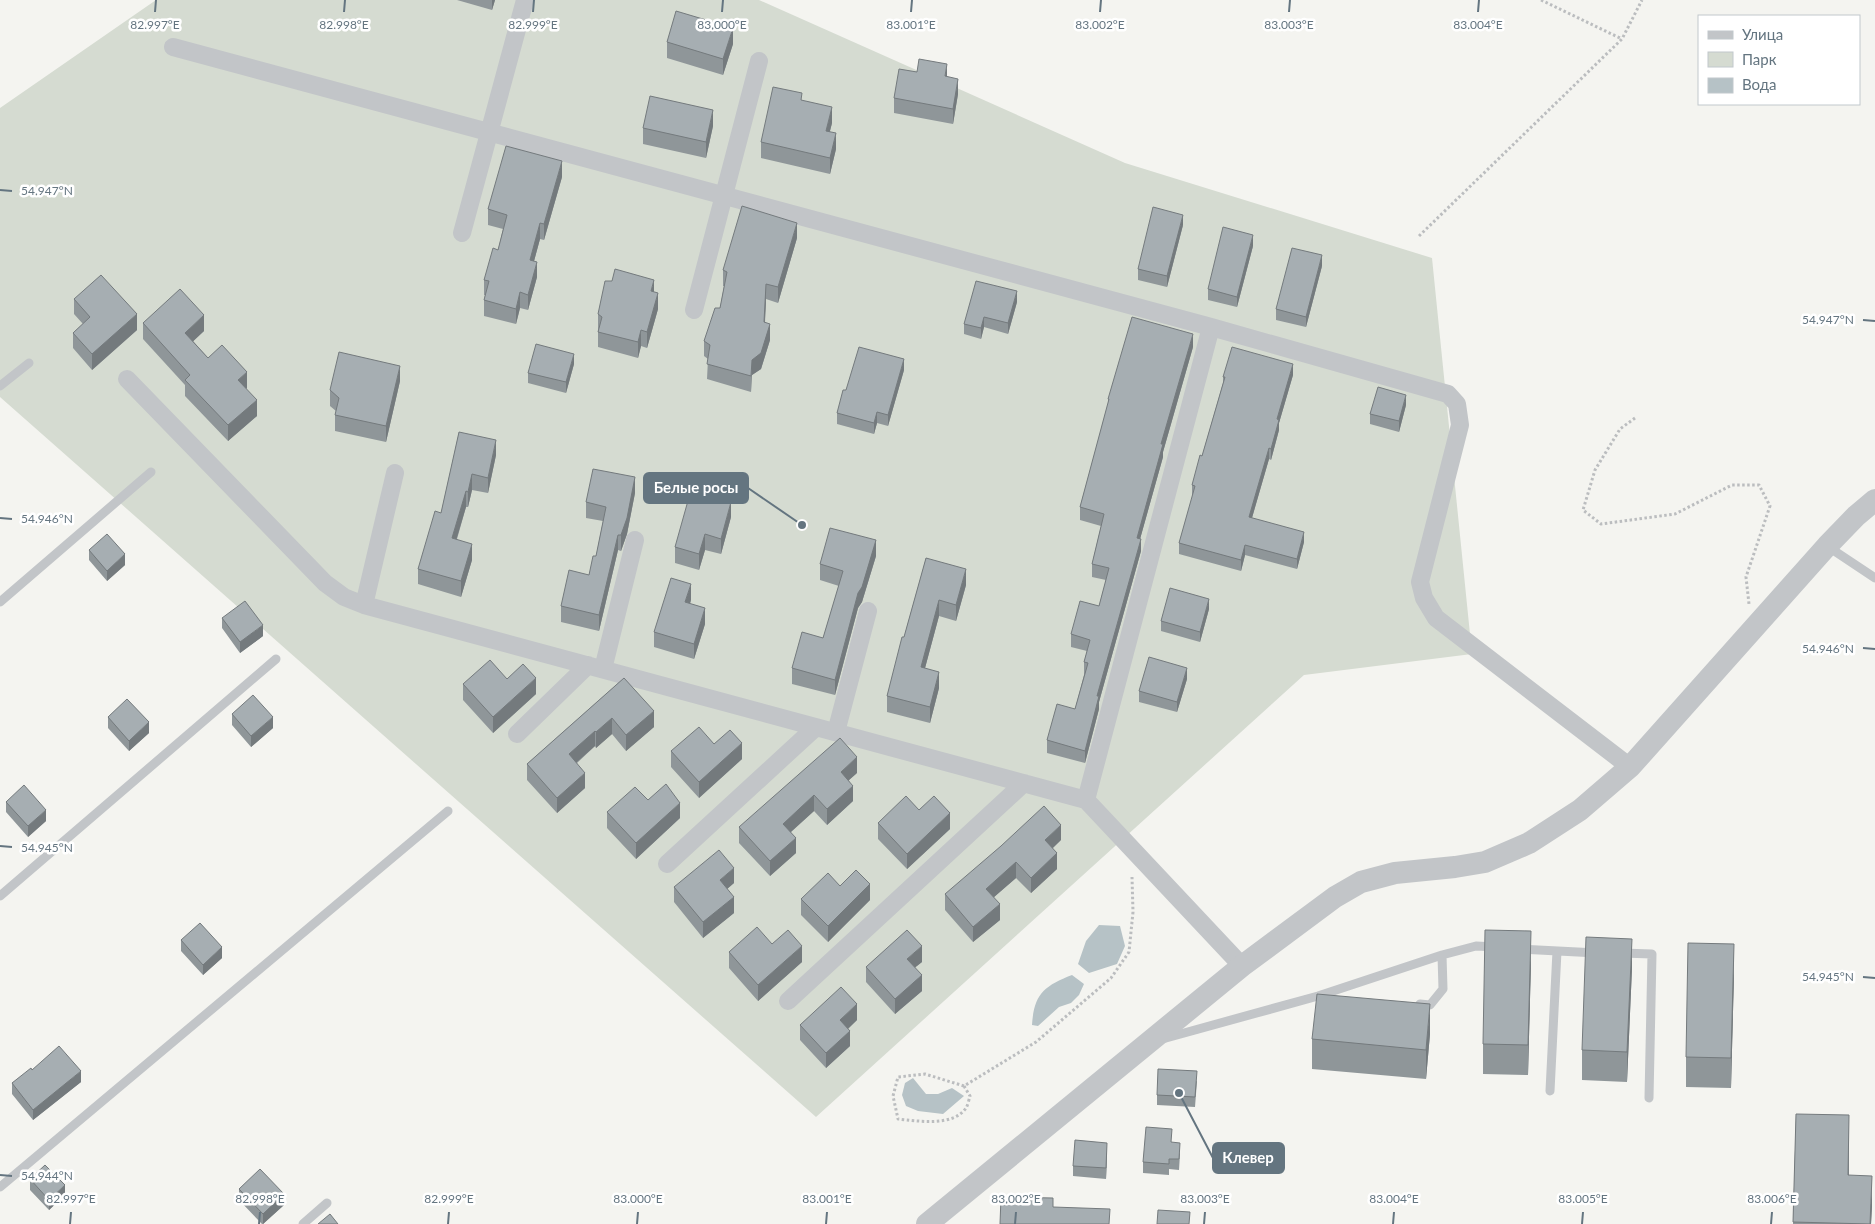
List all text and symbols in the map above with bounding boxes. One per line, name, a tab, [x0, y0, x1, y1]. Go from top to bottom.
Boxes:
legend	[1698, 15, 1860, 105]
text: 82.997°E	[130, 17, 180, 32]
text: 82.998°E	[319, 17, 369, 32]
text: 82.999°E	[508, 17, 558, 32]
text: 83.000°E	[697, 17, 747, 32]
text: 83.001°E	[886, 17, 936, 32]
text: 83.002°E	[1075, 17, 1125, 32]
text: 83.003°E	[1264, 17, 1314, 32]
text: 83.004°E	[1453, 17, 1503, 32]
text: Улица	[1742, 25, 1783, 43]
text: Парк	[1742, 50, 1777, 68]
text: Вода	[1742, 75, 1777, 93]
text: 54.947°N	[21, 183, 73, 198]
text: 54.947°N	[1802, 312, 1854, 327]
callout: Белые росы	[644, 473, 748, 503]
text: Белые росы	[654, 478, 738, 496]
text: 54.946°N	[21, 511, 73, 526]
text: 54.946°N	[1802, 641, 1854, 656]
text: 54.945°N	[21, 840, 73, 855]
text: 54.945°N	[1802, 969, 1854, 984]
callout: Клевер	[1213, 1143, 1284, 1173]
text: Клевер	[1222, 1148, 1274, 1166]
text: 54.944°N	[21, 1168, 73, 1183]
text: 82.997°E	[46, 1191, 96, 1206]
text: 82.998°E	[235, 1191, 285, 1206]
text: 82.999°E	[424, 1191, 474, 1206]
text: 83.000°E	[613, 1191, 663, 1206]
text: 83.001°E	[802, 1191, 852, 1206]
text: 83.002°E	[991, 1191, 1041, 1206]
text: 83.003°E	[1180, 1191, 1230, 1206]
text: 83.004°E	[1369, 1191, 1419, 1206]
text: 83.005°E	[1558, 1191, 1608, 1206]
text: 83.006°E	[1747, 1191, 1797, 1206]

